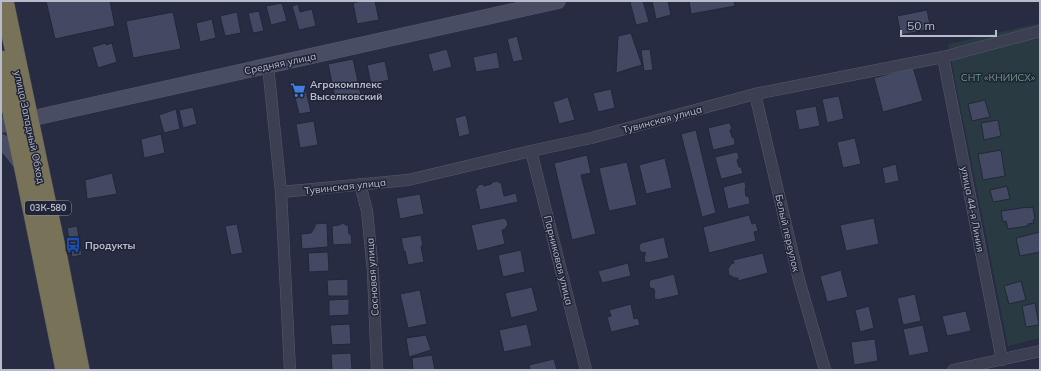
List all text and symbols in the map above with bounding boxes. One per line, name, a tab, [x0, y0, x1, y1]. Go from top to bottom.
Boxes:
scale bar	[901, 12, 996, 38]
text: 50 m	[907, 18, 935, 33]
street label: Средняя улица	[243, 50, 317, 77]
street label: улица Западный Обход	[11, 69, 48, 185]
park label: СНТ «КНИИСХ»	[961, 71, 1036, 84]
place label: Агрокомплекс Выселковский	[310, 78, 382, 103]
supermarket icon: Агрокомплекс Выселковский	[289, 81, 307, 99]
street label: Тувинская улица	[621, 103, 703, 136]
street label: улица 44-я Линия	[958, 165, 987, 253]
street label: Тувинская улица	[304, 176, 387, 197]
street label: Белый переулок	[772, 193, 803, 274]
road number: 03К-580	[25, 201, 71, 215]
street label: Парниковая улица	[541, 214, 576, 306]
bus stop icon: Продукты	[64, 236, 82, 254]
street label: Сосновая улица	[363, 237, 382, 316]
place label: Продукты	[85, 239, 136, 252]

